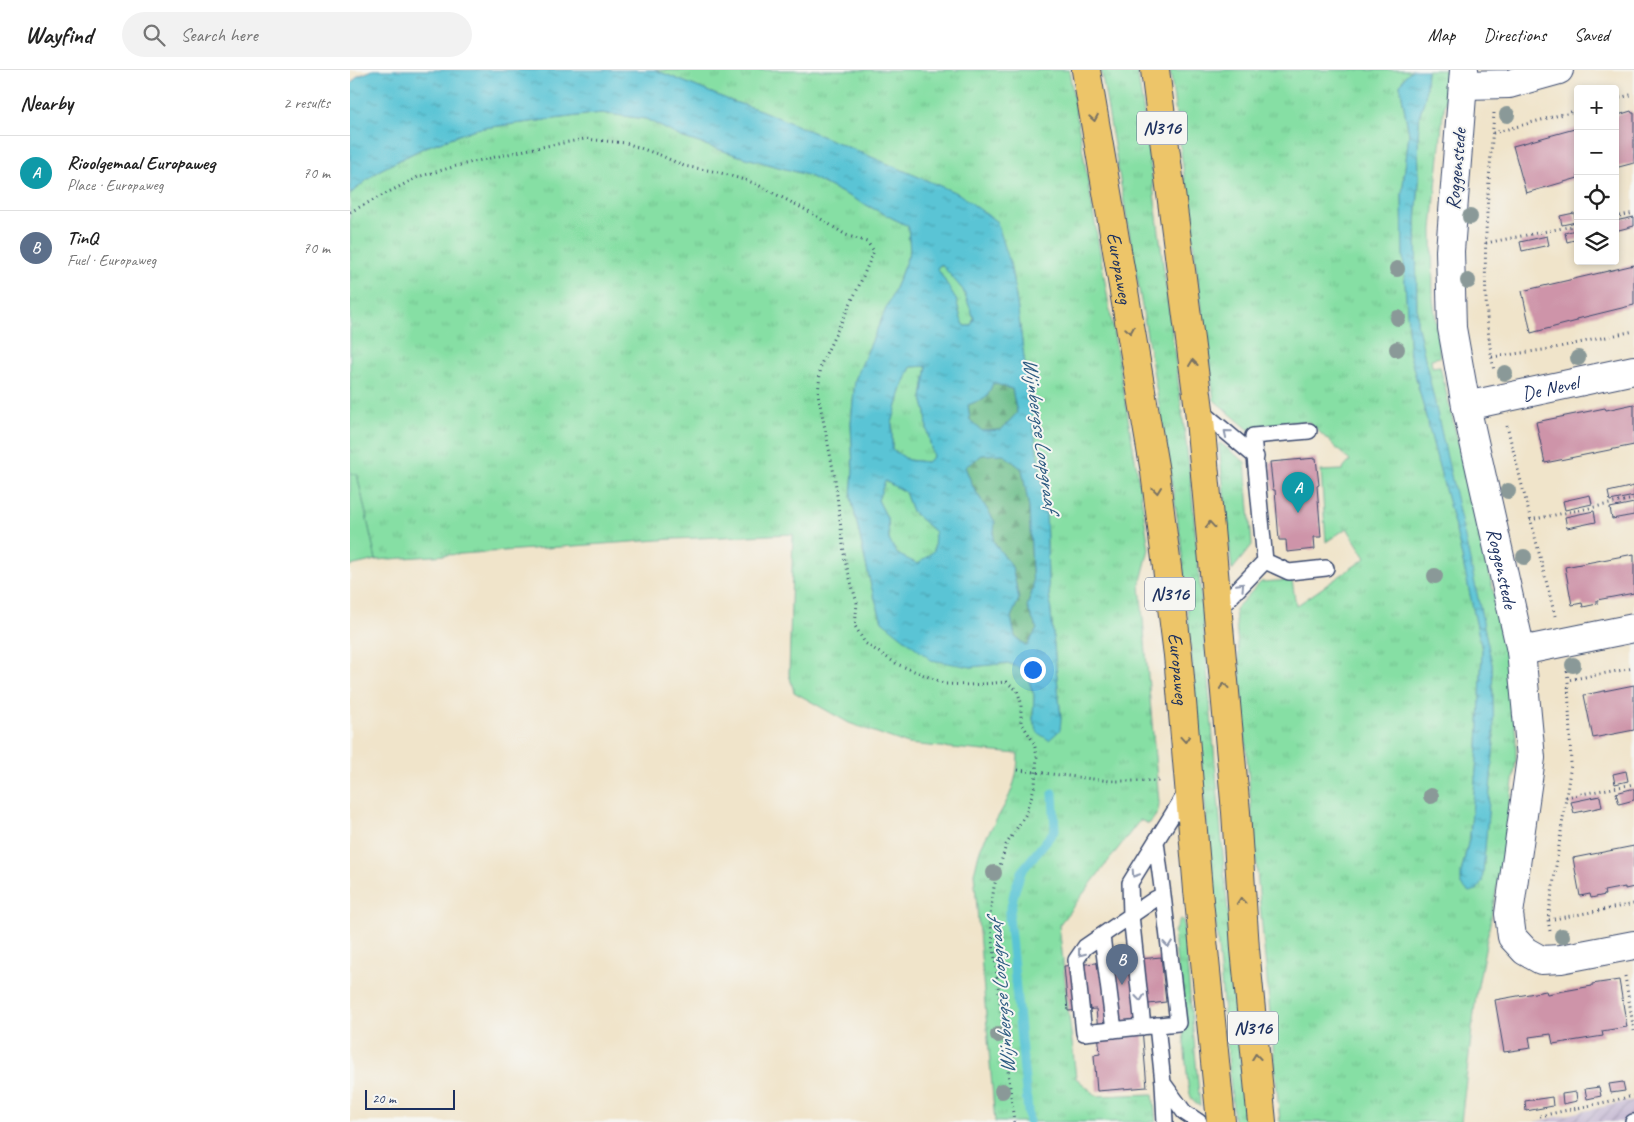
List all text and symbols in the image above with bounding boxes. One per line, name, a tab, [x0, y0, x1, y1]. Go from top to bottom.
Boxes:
search box	[122, 12, 472, 57]
text: Wayfind	[25, 20, 92, 50]
icon: search	[140, 21, 168, 49]
text: Search here	[180, 23, 258, 47]
text: Map	[1428, 24, 1455, 46]
text: Directions	[1483, 24, 1546, 46]
text: Saved	[1574, 24, 1609, 46]
map controls	[1574, 85, 1619, 265]
button: +	[1574, 85, 1619, 130]
text: Nearby	[20, 90, 73, 116]
text: 2 results	[283, 93, 330, 113]
road number: N316	[1137, 112, 1187, 144]
one-way arrow	[1088, 114, 1098, 122]
street label: Roggenstede	[1440, 126, 1472, 211]
button: −	[1574, 130, 1619, 175]
text: Rioolgemaal Europaweg	[67, 151, 215, 175]
text: A	[32, 163, 40, 183]
text: 70 m	[303, 163, 330, 183]
text: Place · Europaweg	[67, 175, 163, 195]
button: locate	[1574, 175, 1619, 220]
button: layers	[1574, 220, 1619, 265]
text: TinQ	[67, 226, 97, 250]
street label: Europaweg	[1102, 231, 1139, 307]
text: B	[32, 238, 40, 258]
text: 70 m	[303, 238, 330, 258]
text: Fuel · Europaweg	[67, 250, 156, 270]
one-way arrow	[1125, 326, 1135, 334]
water label: Wijnbergse Loopgraaf	[1017, 356, 1066, 520]
one-way arrow	[1188, 359, 1199, 367]
street label: De Nevel	[1519, 369, 1584, 406]
one-way arrow	[1224, 429, 1233, 438]
pin: A	[1282, 472, 1314, 513]
one-way arrow	[1151, 486, 1162, 494]
one-way arrow	[1204, 520, 1215, 528]
street label: Roggenstede	[1481, 526, 1524, 612]
road number: N316	[1145, 578, 1195, 610]
one-way arrow	[1235, 583, 1244, 592]
street label: Europaweg	[1163, 631, 1195, 706]
your location	[1020, 657, 1046, 683]
one-way arrow	[1219, 682, 1230, 690]
one-way arrow	[1179, 735, 1190, 743]
one-way arrow	[1132, 869, 1141, 878]
one-way arrow	[1236, 897, 1247, 905]
water label: Wijnbergse Loopgraaf	[981, 911, 1021, 1075]
one-way arrow	[1162, 940, 1173, 948]
pin: B	[1106, 944, 1138, 985]
one-way arrow	[1079, 947, 1087, 956]
one-way arrow	[1134, 995, 1145, 1003]
road number: N316	[1228, 1011, 1278, 1044]
one-way arrow	[1250, 1053, 1261, 1061]
scale bar	[365, 1087, 455, 1110]
text: 20 m	[372, 1090, 396, 1107]

